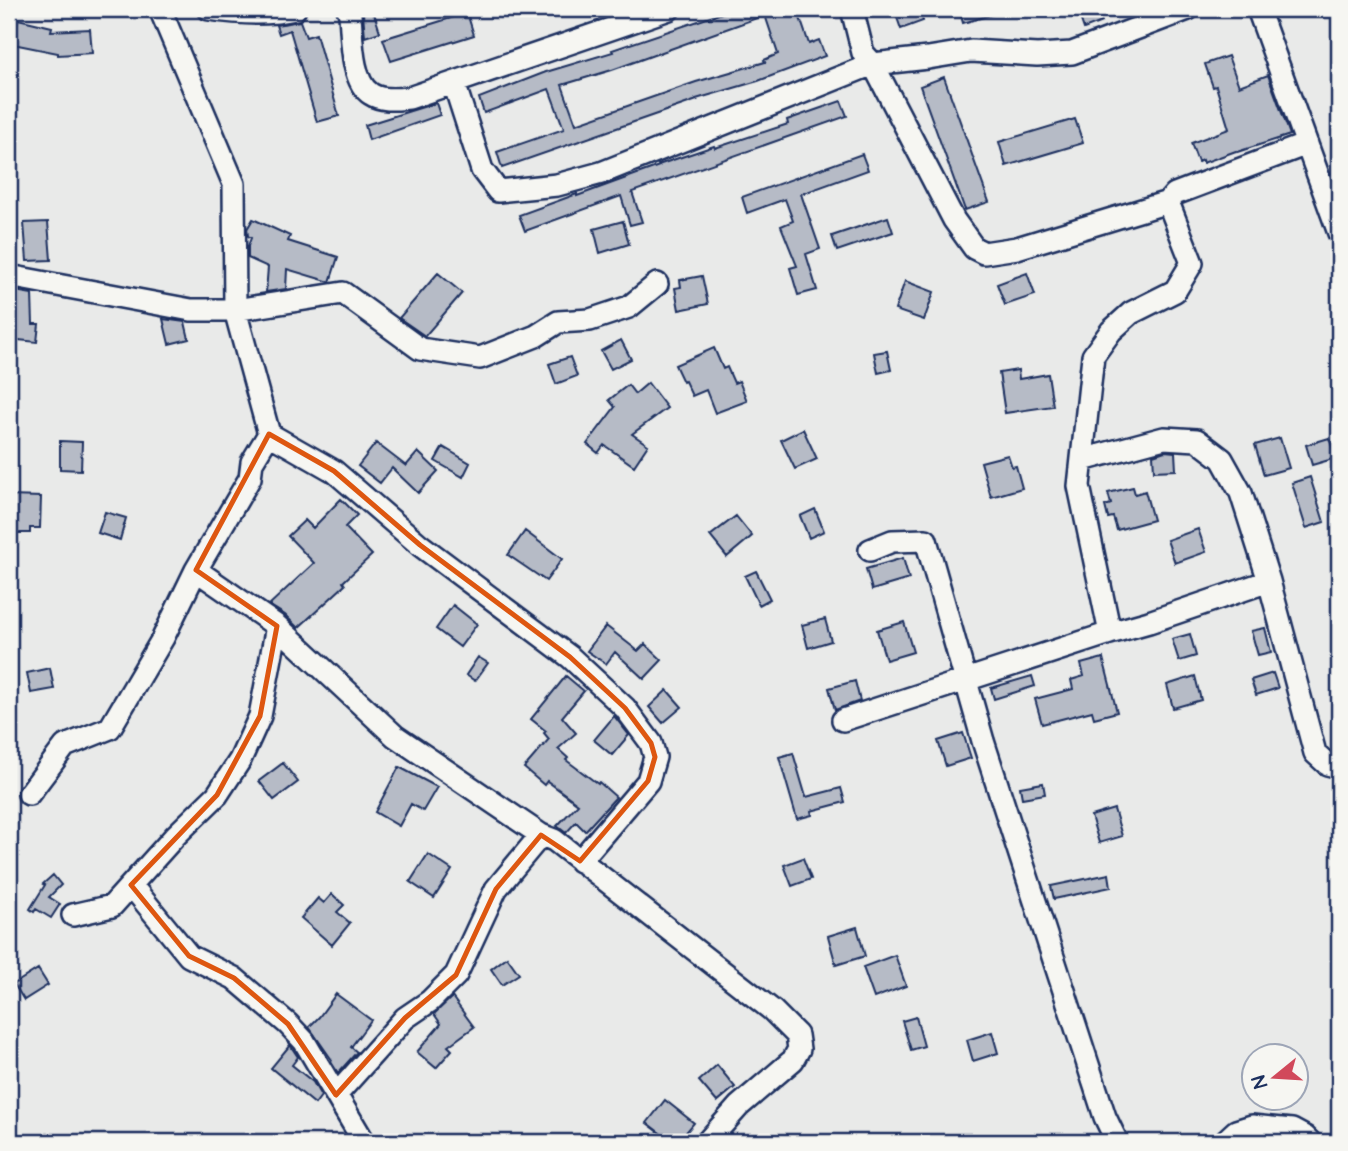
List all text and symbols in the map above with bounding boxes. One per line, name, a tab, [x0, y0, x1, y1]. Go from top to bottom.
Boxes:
north arrow	[1240, 1042, 1310, 1112]
text: N	[1246, 1072, 1275, 1092]

